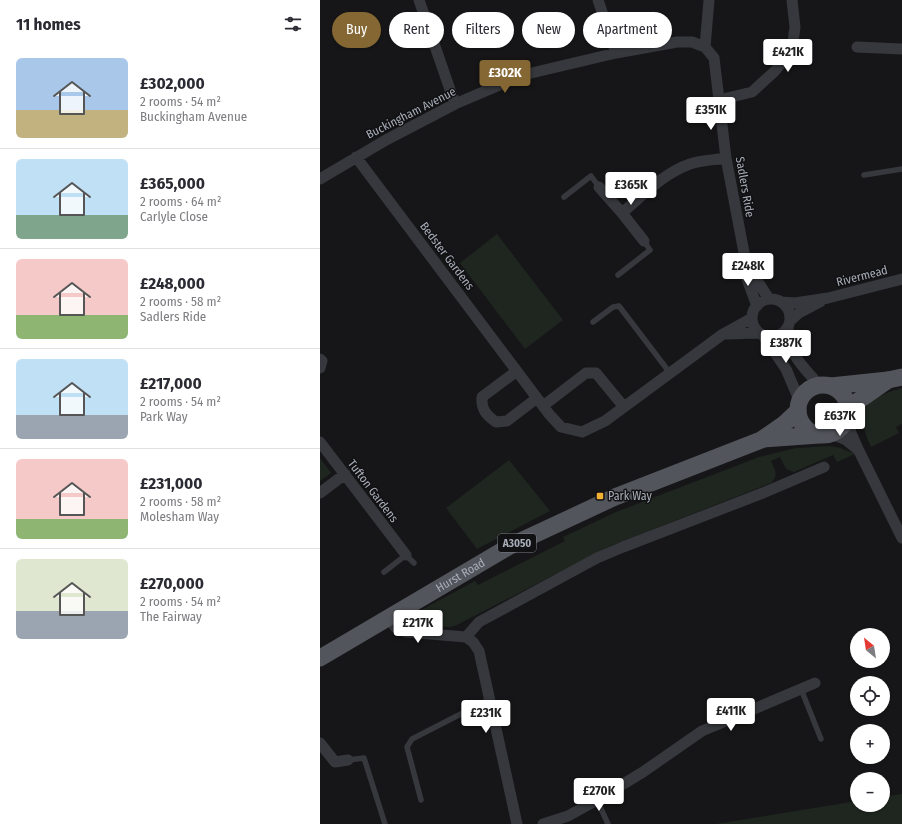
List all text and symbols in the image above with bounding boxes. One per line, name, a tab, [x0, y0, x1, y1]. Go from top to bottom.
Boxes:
chip: Buy	[332, 12, 381, 48]
chip: Rent	[389, 12, 444, 48]
chip: Filters	[452, 12, 514, 48]
chip: New	[522, 12, 575, 48]
chip: Apartment	[583, 12, 672, 48]
icon: filters	[282, 13, 304, 35]
text: 11 homes	[16, 14, 81, 35]
pin: £421K	[760, 39, 816, 73]
text: £421K	[772, 44, 804, 59]
pin: £302K	[477, 60, 533, 94]
text: £302K	[488, 65, 522, 80]
text: £302,000	[140, 73, 205, 94]
icon: home	[48, 74, 96, 122]
street label: Buckingham Avenue	[364, 84, 458, 142]
text: 2 rooms · 54 m²	[140, 94, 221, 109]
pin: £351K	[683, 97, 739, 131]
text: £351K	[695, 102, 727, 117]
text: Buckingham Avenue	[140, 109, 247, 124]
street label: Sadlers Ride	[733, 156, 757, 218]
pin: £365K	[603, 172, 659, 206]
text: £365,000	[140, 173, 205, 194]
icon: home	[48, 175, 96, 223]
text: £365K	[614, 177, 648, 192]
text: 2 rooms · 64 m²	[140, 194, 221, 209]
text: Carlyle Close	[140, 209, 208, 224]
street label: Bedster Gardens	[417, 219, 477, 293]
pin: £248K	[720, 253, 776, 287]
text: £248K	[731, 258, 765, 273]
street label: Rivermead	[835, 263, 889, 289]
text: £248,000	[140, 273, 205, 294]
icon: home	[48, 275, 96, 323]
text: 2 rooms · 58 m²	[140, 294, 221, 309]
text: Sadlers Ride	[140, 309, 206, 324]
pin: £387K	[758, 330, 814, 364]
text: £387K	[770, 335, 802, 350]
text: £217,000	[140, 373, 202, 394]
icon: home	[48, 375, 96, 423]
text: 2 rooms · 54 m²	[140, 394, 221, 409]
pin: £637K	[812, 403, 868, 437]
text: £637K	[824, 408, 856, 423]
text: Park Way	[140, 409, 187, 424]
street label: Tufton Gardens	[345, 457, 401, 525]
text: £231,000	[140, 473, 203, 494]
icon: home	[48, 475, 96, 523]
place label: Park Way	[608, 489, 652, 503]
marker: Park Way	[595, 491, 605, 501]
text: 2 rooms · 58 m²	[140, 494, 221, 509]
text: Molesham Way	[140, 509, 219, 524]
road number: A3050	[498, 534, 536, 552]
street label: Hurst Road	[433, 555, 487, 595]
text: £270,000	[140, 573, 204, 594]
icon: home	[48, 575, 96, 623]
text: 2 rooms · 54 m²	[140, 594, 221, 609]
text: The Fairway	[140, 609, 202, 624]
pin: £217K	[390, 610, 446, 644]
text: £217K	[403, 615, 433, 630]
north arrow	[850, 628, 890, 668]
map controls	[850, 628, 890, 812]
button: locate	[850, 676, 890, 716]
pin: £411K	[703, 698, 759, 732]
pin: £231K	[458, 700, 514, 734]
text: £411K	[716, 703, 746, 718]
text: £231K	[470, 705, 502, 720]
button: +	[850, 724, 890, 764]
button: −	[850, 772, 890, 812]
pin: £270K	[571, 778, 627, 812]
text: £270K	[583, 783, 615, 798]

